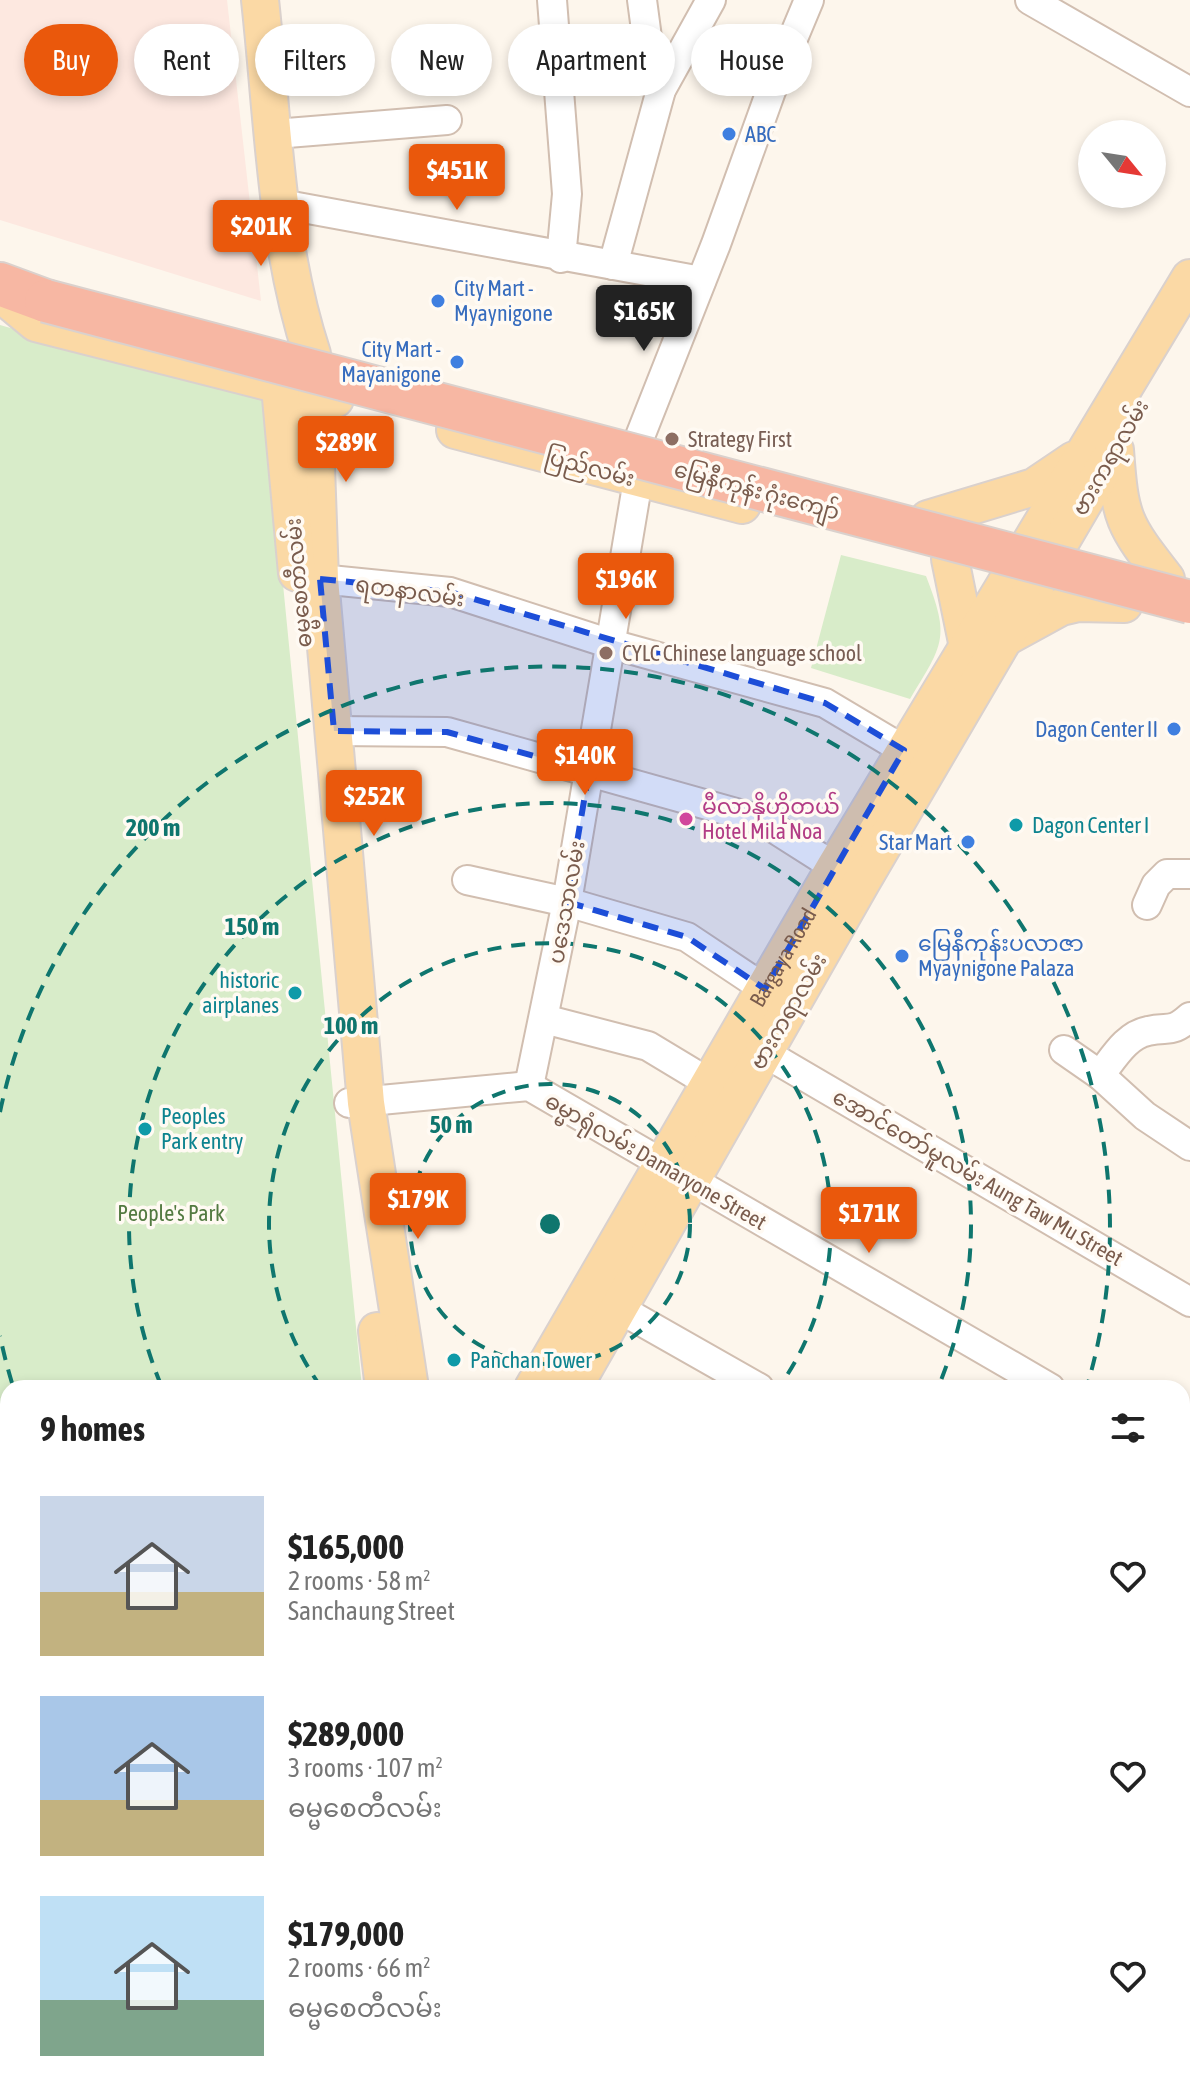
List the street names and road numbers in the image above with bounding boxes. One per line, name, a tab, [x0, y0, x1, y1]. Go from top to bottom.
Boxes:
street label: ဗားကရာလမ်း	[1065, 393, 1158, 522]
street label: ပြည်လမ်း	[541, 441, 638, 496]
street label: မြေနီကုန်း ဂုံးကျော်	[670, 453, 843, 530]
street label: ဓမ္မစေတီလမ်း	[277, 517, 322, 649]
street label: ရတနာလမ်း	[353, 569, 466, 616]
street label: ပဒေသာလမ်း	[540, 838, 590, 966]
street label: Bargaya Road	[744, 903, 822, 1011]
street label: ဗားကရာလမ်း	[743, 947, 836, 1076]
street label: အောင်တော်မူလမ်း Aung Taw Mu Street	[826, 1081, 1129, 1275]
street label: ဓမ္မာရုံလမ်း Damaryone Street	[538, 1085, 772, 1240]

